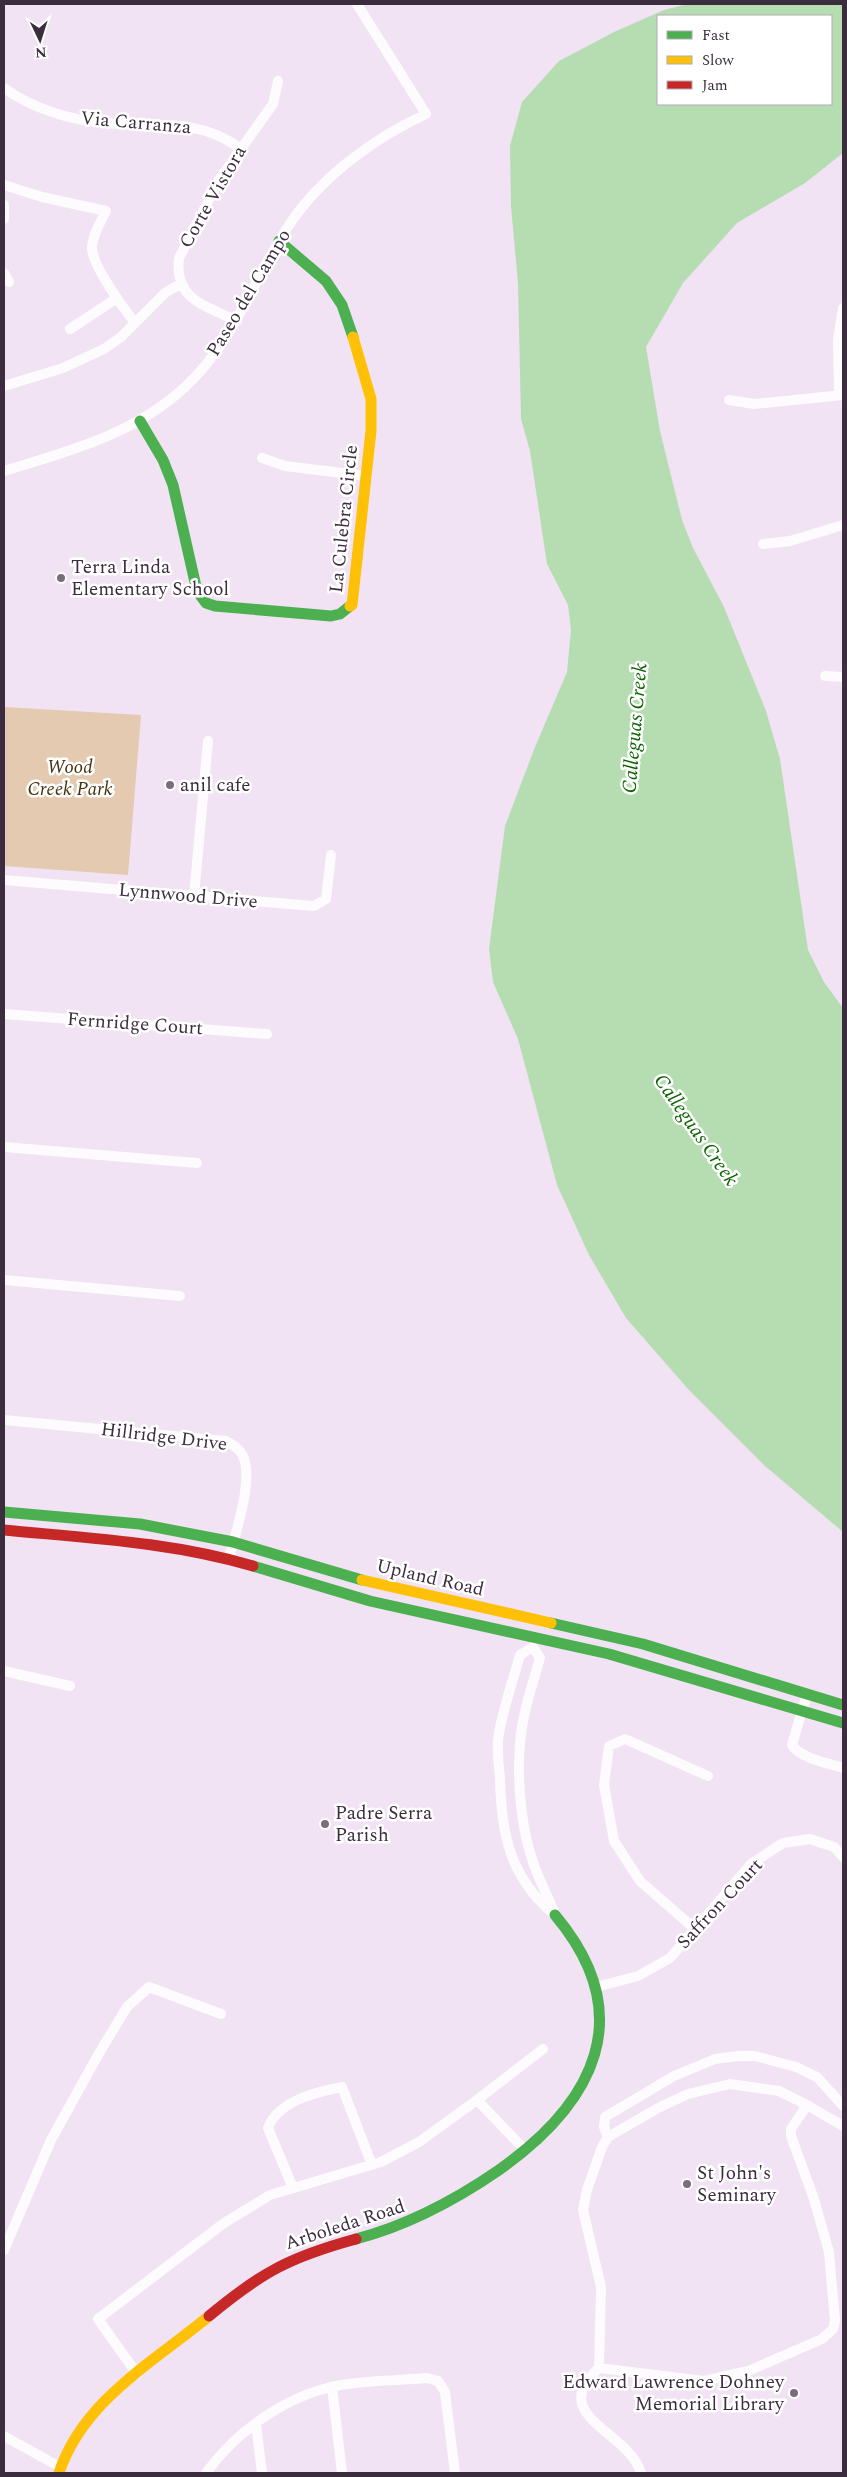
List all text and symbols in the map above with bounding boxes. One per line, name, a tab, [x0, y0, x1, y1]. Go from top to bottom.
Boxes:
north arrow	[15, 15, 65, 65]
legend	[657, 15, 832, 105]
text: Fast	[702, 24, 730, 47]
text: N	[34, 42, 47, 63]
text: Slow	[702, 49, 734, 72]
text: Jam	[702, 74, 728, 97]
street label: Via Carranza	[79, 104, 193, 142]
street label: Corte Vistora	[172, 140, 254, 254]
street label: Paseo del Campo	[199, 224, 299, 362]
street label: La Culebra Circle	[322, 443, 366, 595]
place label: Terra Linda Elementary School	[71, 553, 229, 604]
marker: Terra Linda Elementary School	[55, 572, 67, 584]
water label: Calleguas Creek	[614, 661, 656, 795]
park label: Wood Creek Park	[27, 753, 113, 804]
place label: anil cafe	[180, 771, 250, 800]
marker: anil cafe	[164, 779, 176, 791]
street label: Lynnwood Drive	[117, 875, 259, 917]
street label: Fernridge Court	[66, 1005, 204, 1043]
water label: Calleguas Creek	[646, 1068, 746, 1193]
street label: Hillridge Drive	[99, 1415, 229, 1459]
street label: Upland Road	[373, 1552, 487, 1604]
place label: Padre Serra Parish	[335, 1799, 433, 1850]
marker: Padre Serra Parish	[319, 1818, 331, 1830]
street label: Saffron Court	[670, 1852, 770, 1956]
place label: St John's Seminary	[697, 2159, 777, 2210]
marker: St John's Seminary	[681, 2178, 693, 2190]
street label: Arboleda Road	[281, 2192, 409, 2258]
place label: Edward Lawrence Dohney Memorial Library	[563, 2368, 785, 2419]
marker: Edward Lawrence Dohney Memorial Library	[788, 2387, 800, 2399]

